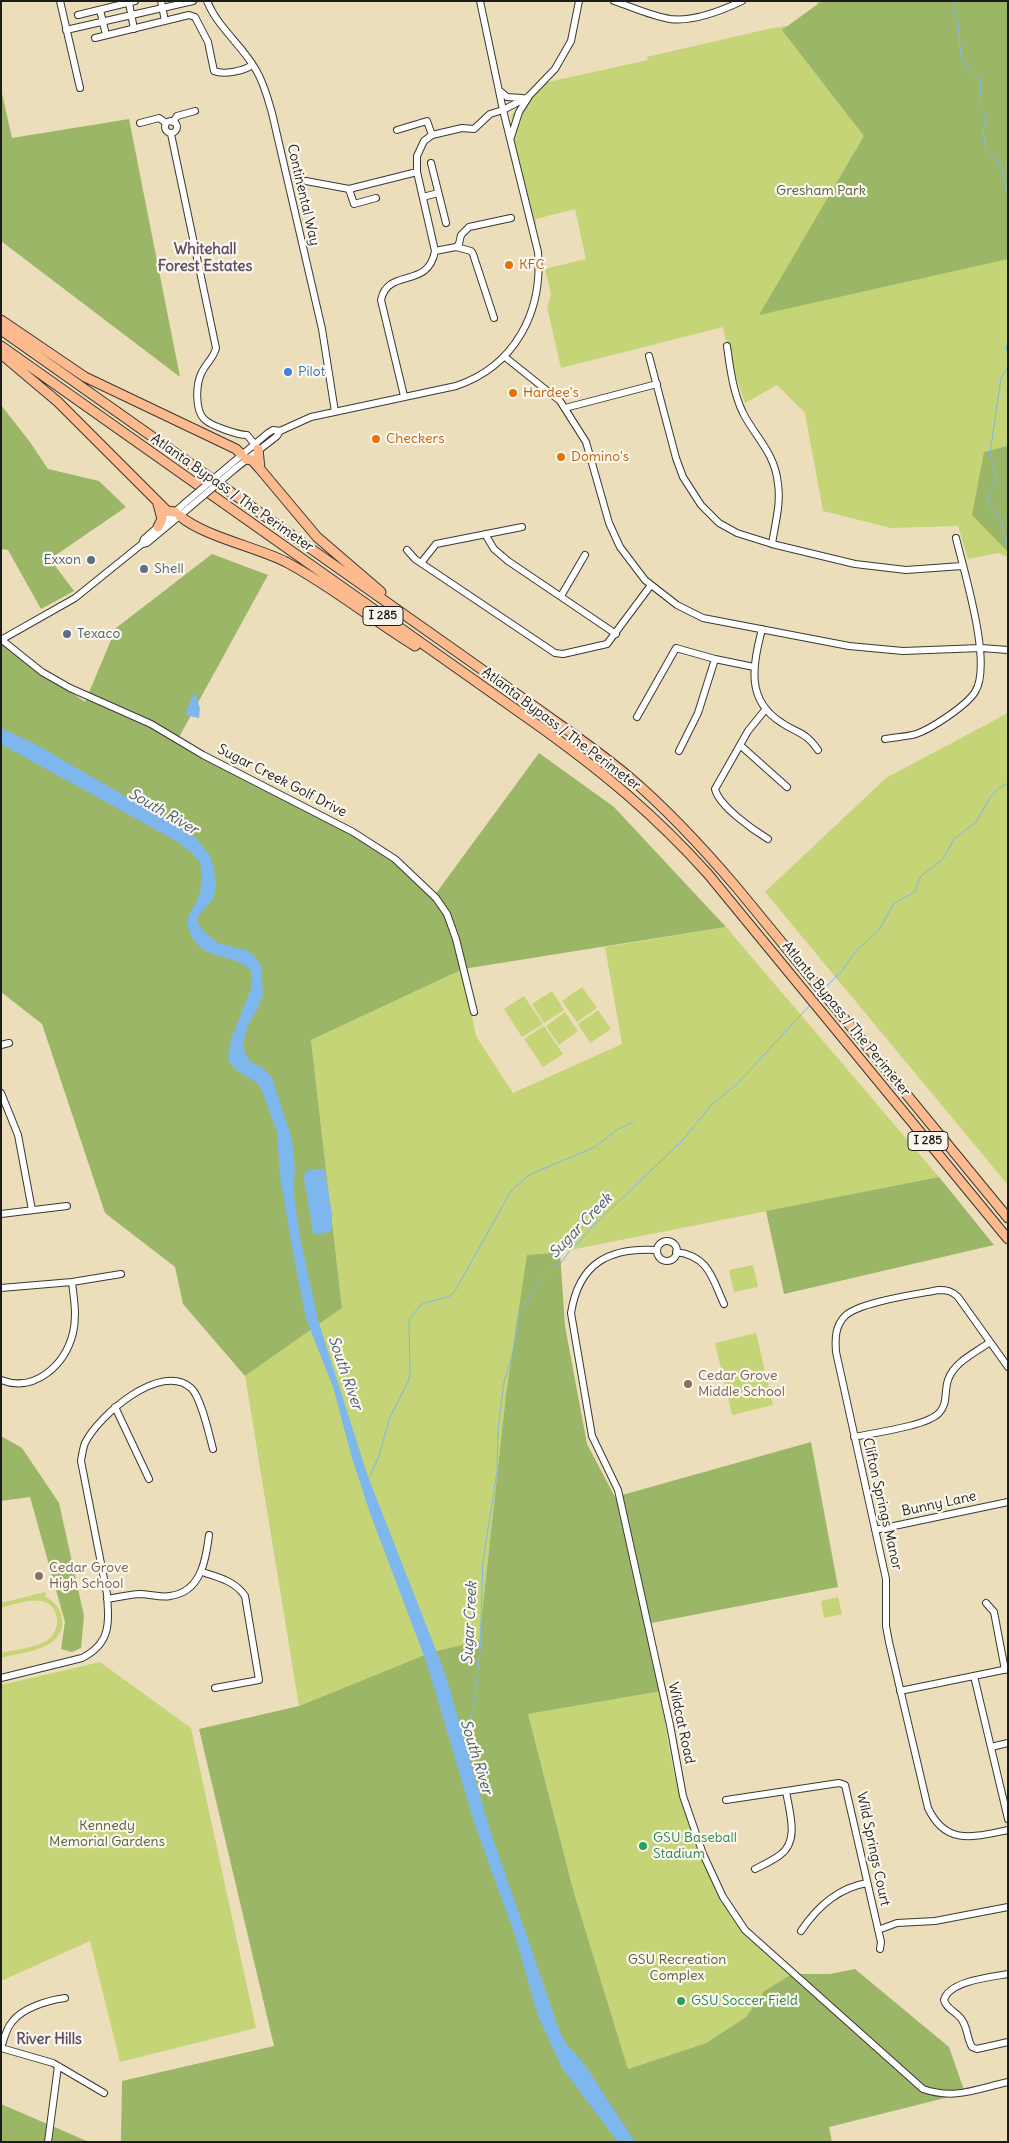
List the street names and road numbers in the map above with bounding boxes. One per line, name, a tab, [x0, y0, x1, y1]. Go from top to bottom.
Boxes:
street label: Continental Way	[283, 143, 323, 247]
street label: Atlanta Bypass / The Perimeter	[148, 430, 316, 556]
road number: I 285	[363, 606, 403, 626]
street label: Atlanta Bypass / The Perimeter	[478, 664, 644, 794]
street label: Sugar Creek Golf Drive	[215, 741, 349, 821]
street label: Atlanta Bypass / The Perimeter	[778, 938, 914, 1100]
road number: I 285	[908, 1132, 948, 1150]
street label: Clifton Springs Manor	[859, 1436, 905, 1572]
street label: Bunny Lane	[900, 1488, 978, 1520]
street label: Wildcat Road	[664, 1681, 698, 1765]
street label: Wild Springs Court	[853, 1790, 893, 1908]

